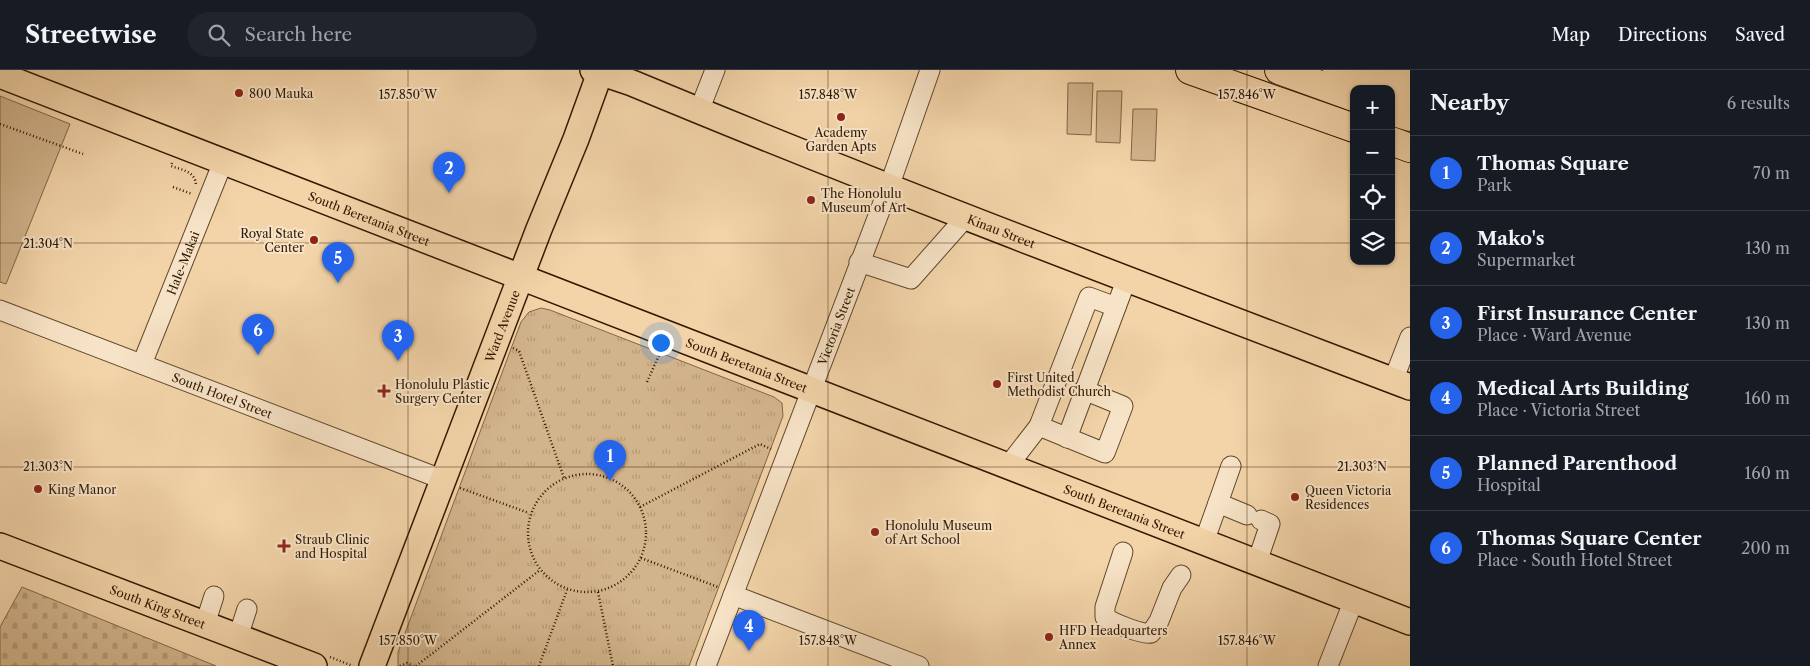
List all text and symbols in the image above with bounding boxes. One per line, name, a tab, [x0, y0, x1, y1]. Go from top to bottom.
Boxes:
search box	[187, 12, 537, 57]
text: Streetwise	[25, 20, 157, 49]
icon: search	[205, 21, 233, 49]
text: Search here	[245, 23, 352, 46]
text: Map	[1551, 24, 1590, 46]
text: Directions	[1618, 24, 1707, 46]
text: Saved	[1735, 24, 1785, 46]
map controls	[1350, 85, 1395, 265]
button: +	[1350, 85, 1395, 130]
place label: 800 Mauka	[249, 86, 314, 101]
marker: 800 Mauka	[233, 87, 245, 99]
text: 157.850°W	[379, 87, 438, 102]
text: 157.848°W	[799, 87, 858, 102]
text: 157.846°W	[1218, 87, 1277, 102]
text: Nearby	[1430, 90, 1509, 115]
text: 6 results	[1727, 93, 1790, 113]
marker: Academy Garden Apts	[835, 111, 847, 123]
place label: Academy Garden Apts	[806, 125, 876, 154]
button: −	[1350, 130, 1395, 175]
pin: 2	[433, 152, 465, 193]
text: Thomas Square	[1477, 152, 1629, 175]
text: 1	[1442, 163, 1450, 183]
text: 70 m	[1753, 163, 1790, 183]
button: locate	[1350, 175, 1395, 220]
text: Park	[1477, 175, 1512, 195]
place label: The Honolulu Museum of Art	[821, 186, 907, 215]
street label: South Beretania Street	[306, 188, 433, 249]
marker: The Honolulu Museum of Art	[805, 194, 817, 206]
street label: Kinau Street	[965, 211, 1038, 251]
button: layers	[1350, 220, 1395, 265]
place label: Royal State Center	[240, 226, 304, 255]
text: Mako's	[1477, 227, 1545, 250]
street label: Hale-Makai	[163, 228, 202, 297]
marker: Royal State Center	[308, 234, 320, 246]
text: 21.304°N	[23, 236, 73, 251]
text: 2	[1441, 238, 1451, 258]
text: 130 m	[1745, 238, 1790, 258]
pin: 5	[322, 242, 354, 283]
text: Supermarket	[1477, 250, 1575, 270]
street label: Victoria Street	[814, 284, 858, 368]
street label: Ward Avenue	[481, 288, 523, 365]
text: First Insurance Center	[1477, 302, 1697, 325]
text: 3	[1441, 313, 1451, 333]
text: 130 m	[1745, 313, 1790, 333]
pin: 6	[242, 314, 274, 355]
pin: 3	[382, 320, 414, 361]
text: Place · Ward Avenue	[1477, 325, 1632, 345]
your location	[648, 330, 674, 356]
street label: South Beretania Street	[684, 334, 810, 395]
street label: South Hotel Street	[170, 369, 275, 421]
place label: First United Methodist Church	[1007, 370, 1112, 399]
place label: Honolulu Plastic Surgery Center	[395, 377, 490, 406]
text: Medical Arts Building	[1477, 377, 1689, 400]
marker: First United Methodist Church	[991, 378, 1003, 390]
marker: Honolulu Plastic Surgery Center	[377, 384, 391, 398]
text: 4	[1441, 388, 1451, 408]
text: 160 m	[1745, 388, 1790, 408]
text: Place · Victoria Street	[1477, 400, 1640, 420]
pin: 1	[594, 440, 626, 481]
text: Planned Parenthood	[1477, 452, 1677, 475]
text: 21.303°N	[23, 459, 73, 474]
text: 21.303°N	[1337, 459, 1387, 474]
text: 5	[1442, 463, 1450, 483]
text: 160 m	[1745, 463, 1790, 483]
text: Hospital	[1477, 475, 1541, 495]
street label: South Beretania Street	[1062, 481, 1188, 542]
place label: King Manor	[48, 482, 116, 497]
marker: King Manor	[32, 483, 44, 495]
place label: Queen Victoria Residences	[1305, 483, 1392, 512]
marker: Queen Victoria Residences	[1289, 491, 1301, 503]
place label: Honolulu Museum of Art School	[885, 518, 992, 547]
marker: Honolulu Museum of Art School	[869, 526, 881, 538]
text: Thomas Square Center	[1477, 527, 1702, 550]
place label: Straub Clinic and Hospital	[295, 532, 370, 561]
text: 6	[1441, 538, 1451, 558]
text: 200 m	[1741, 538, 1790, 558]
marker: Straub Clinic and Hospital	[277, 539, 291, 553]
text: Place · South Hotel Street	[1477, 550, 1672, 570]
street label: South King Street	[108, 581, 208, 632]
pin: 4	[733, 610, 765, 651]
place label: HFD Headquarters Annex	[1058, 623, 1168, 652]
marker: HFD Headquarters Annex	[1043, 631, 1055, 643]
text: 157.850°W	[379, 633, 438, 648]
text: 157.848°W	[799, 633, 858, 648]
text: 157.846°W	[1218, 633, 1277, 648]

